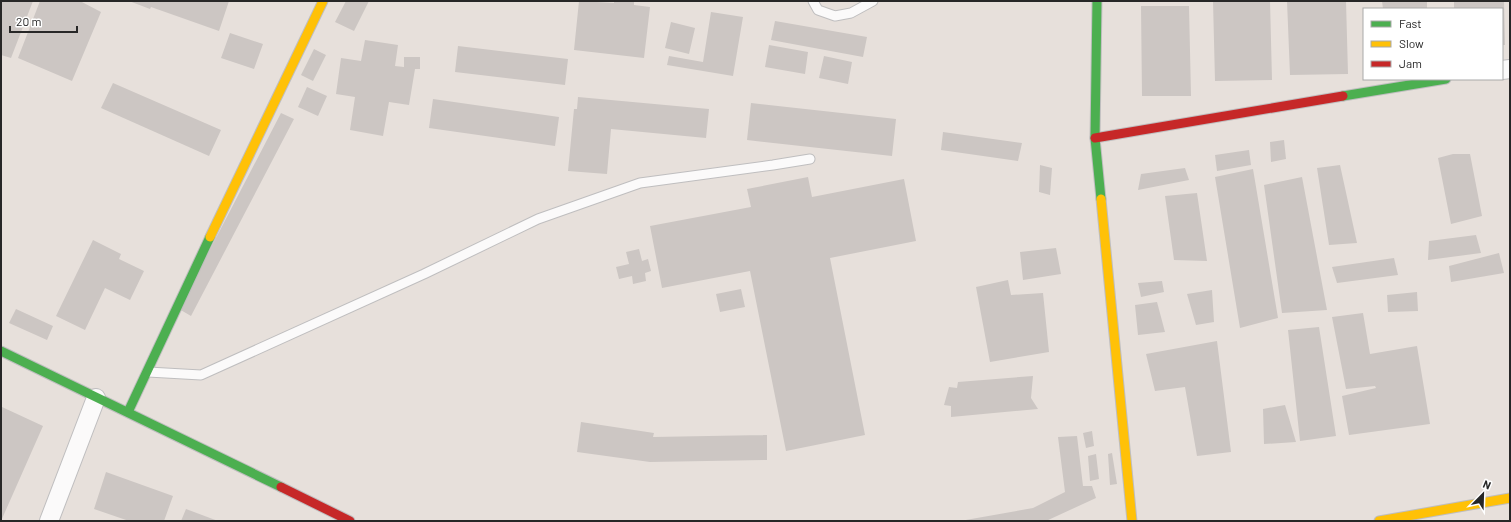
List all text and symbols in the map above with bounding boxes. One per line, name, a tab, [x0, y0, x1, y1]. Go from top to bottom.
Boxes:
scale bar	[10, 8, 77, 34]
legend	[1363, 8, 1503, 80]
text: 20 m	[16, 14, 42, 28]
text: Fast	[1399, 16, 1422, 30]
text: Slow	[1399, 36, 1424, 50]
text: Jam	[1399, 56, 1422, 70]
north arrow	[1463, 474, 1503, 514]
text: N	[1481, 477, 1493, 492]

